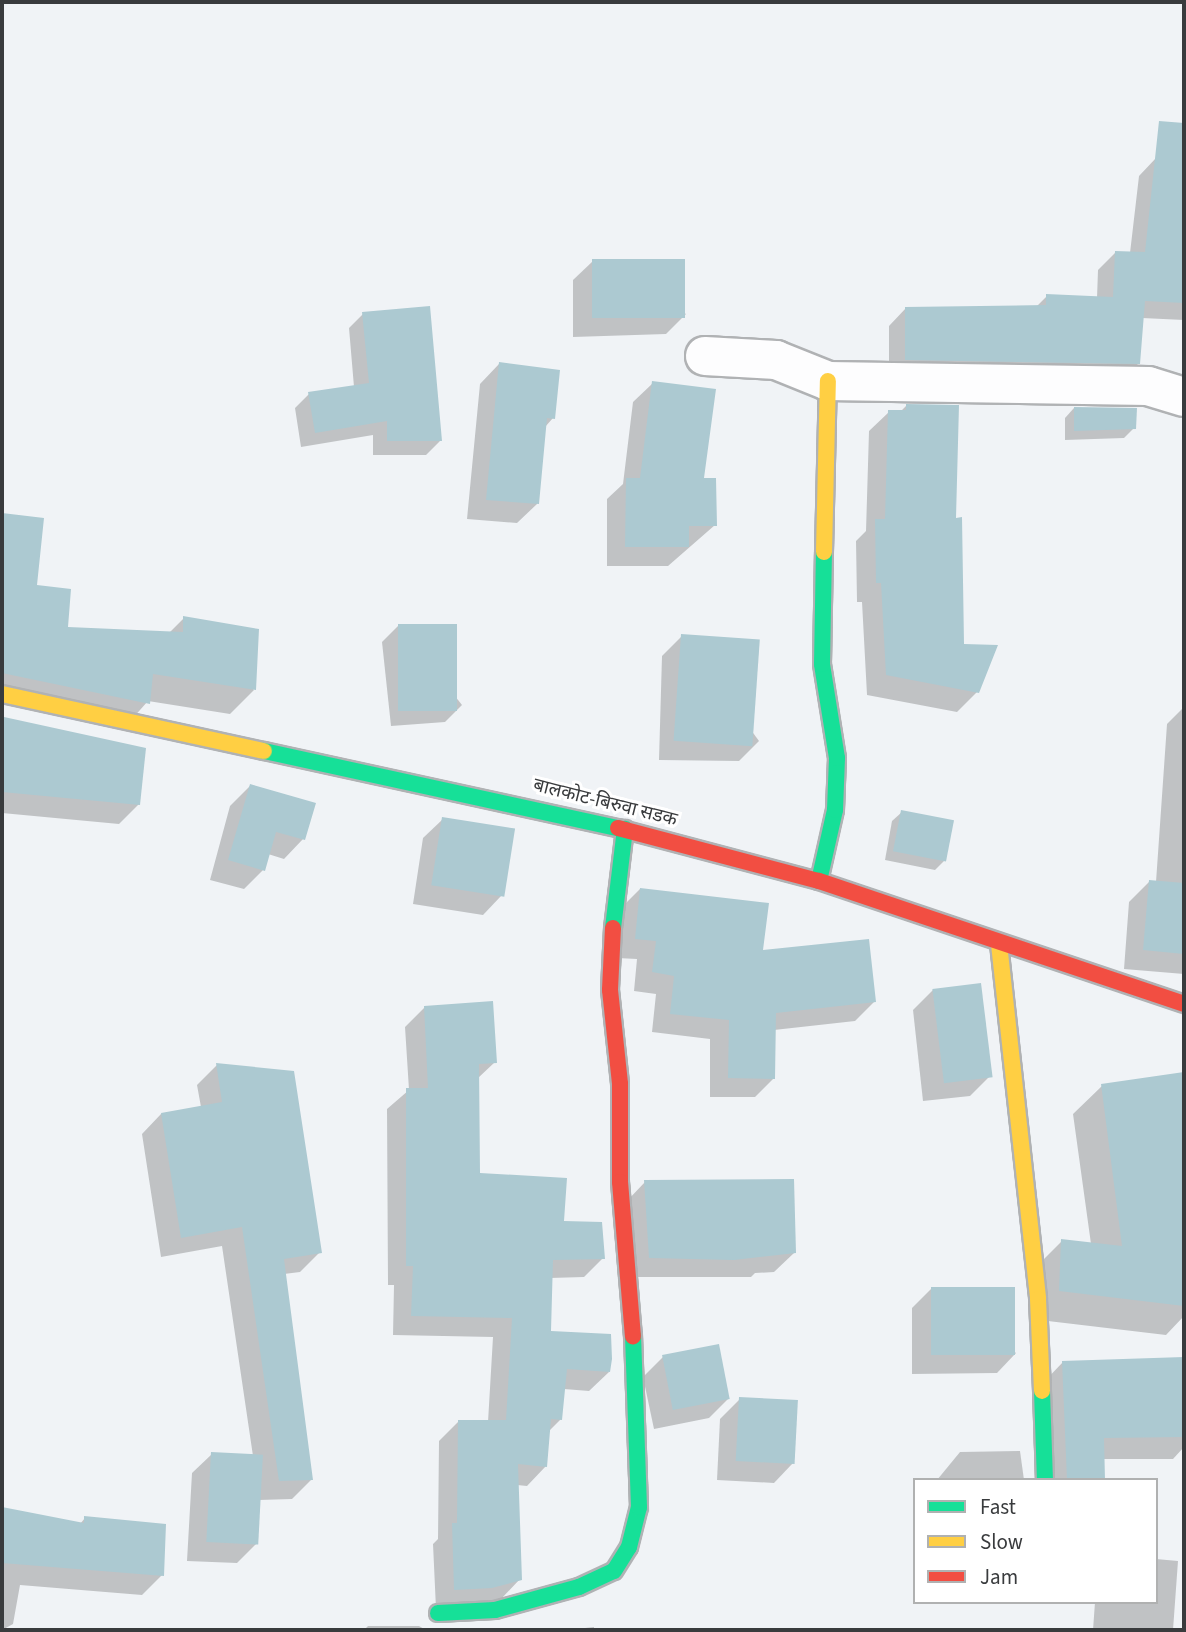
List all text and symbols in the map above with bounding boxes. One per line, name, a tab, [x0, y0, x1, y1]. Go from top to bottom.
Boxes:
street label: बालकोट-बिरुवा सडक	[531, 774, 679, 832]
legend	[913, 1478, 1158, 1604]
text: Fast	[980, 1492, 1016, 1522]
text: Slow	[980, 1527, 1023, 1557]
text: Jam	[980, 1562, 1018, 1592]

